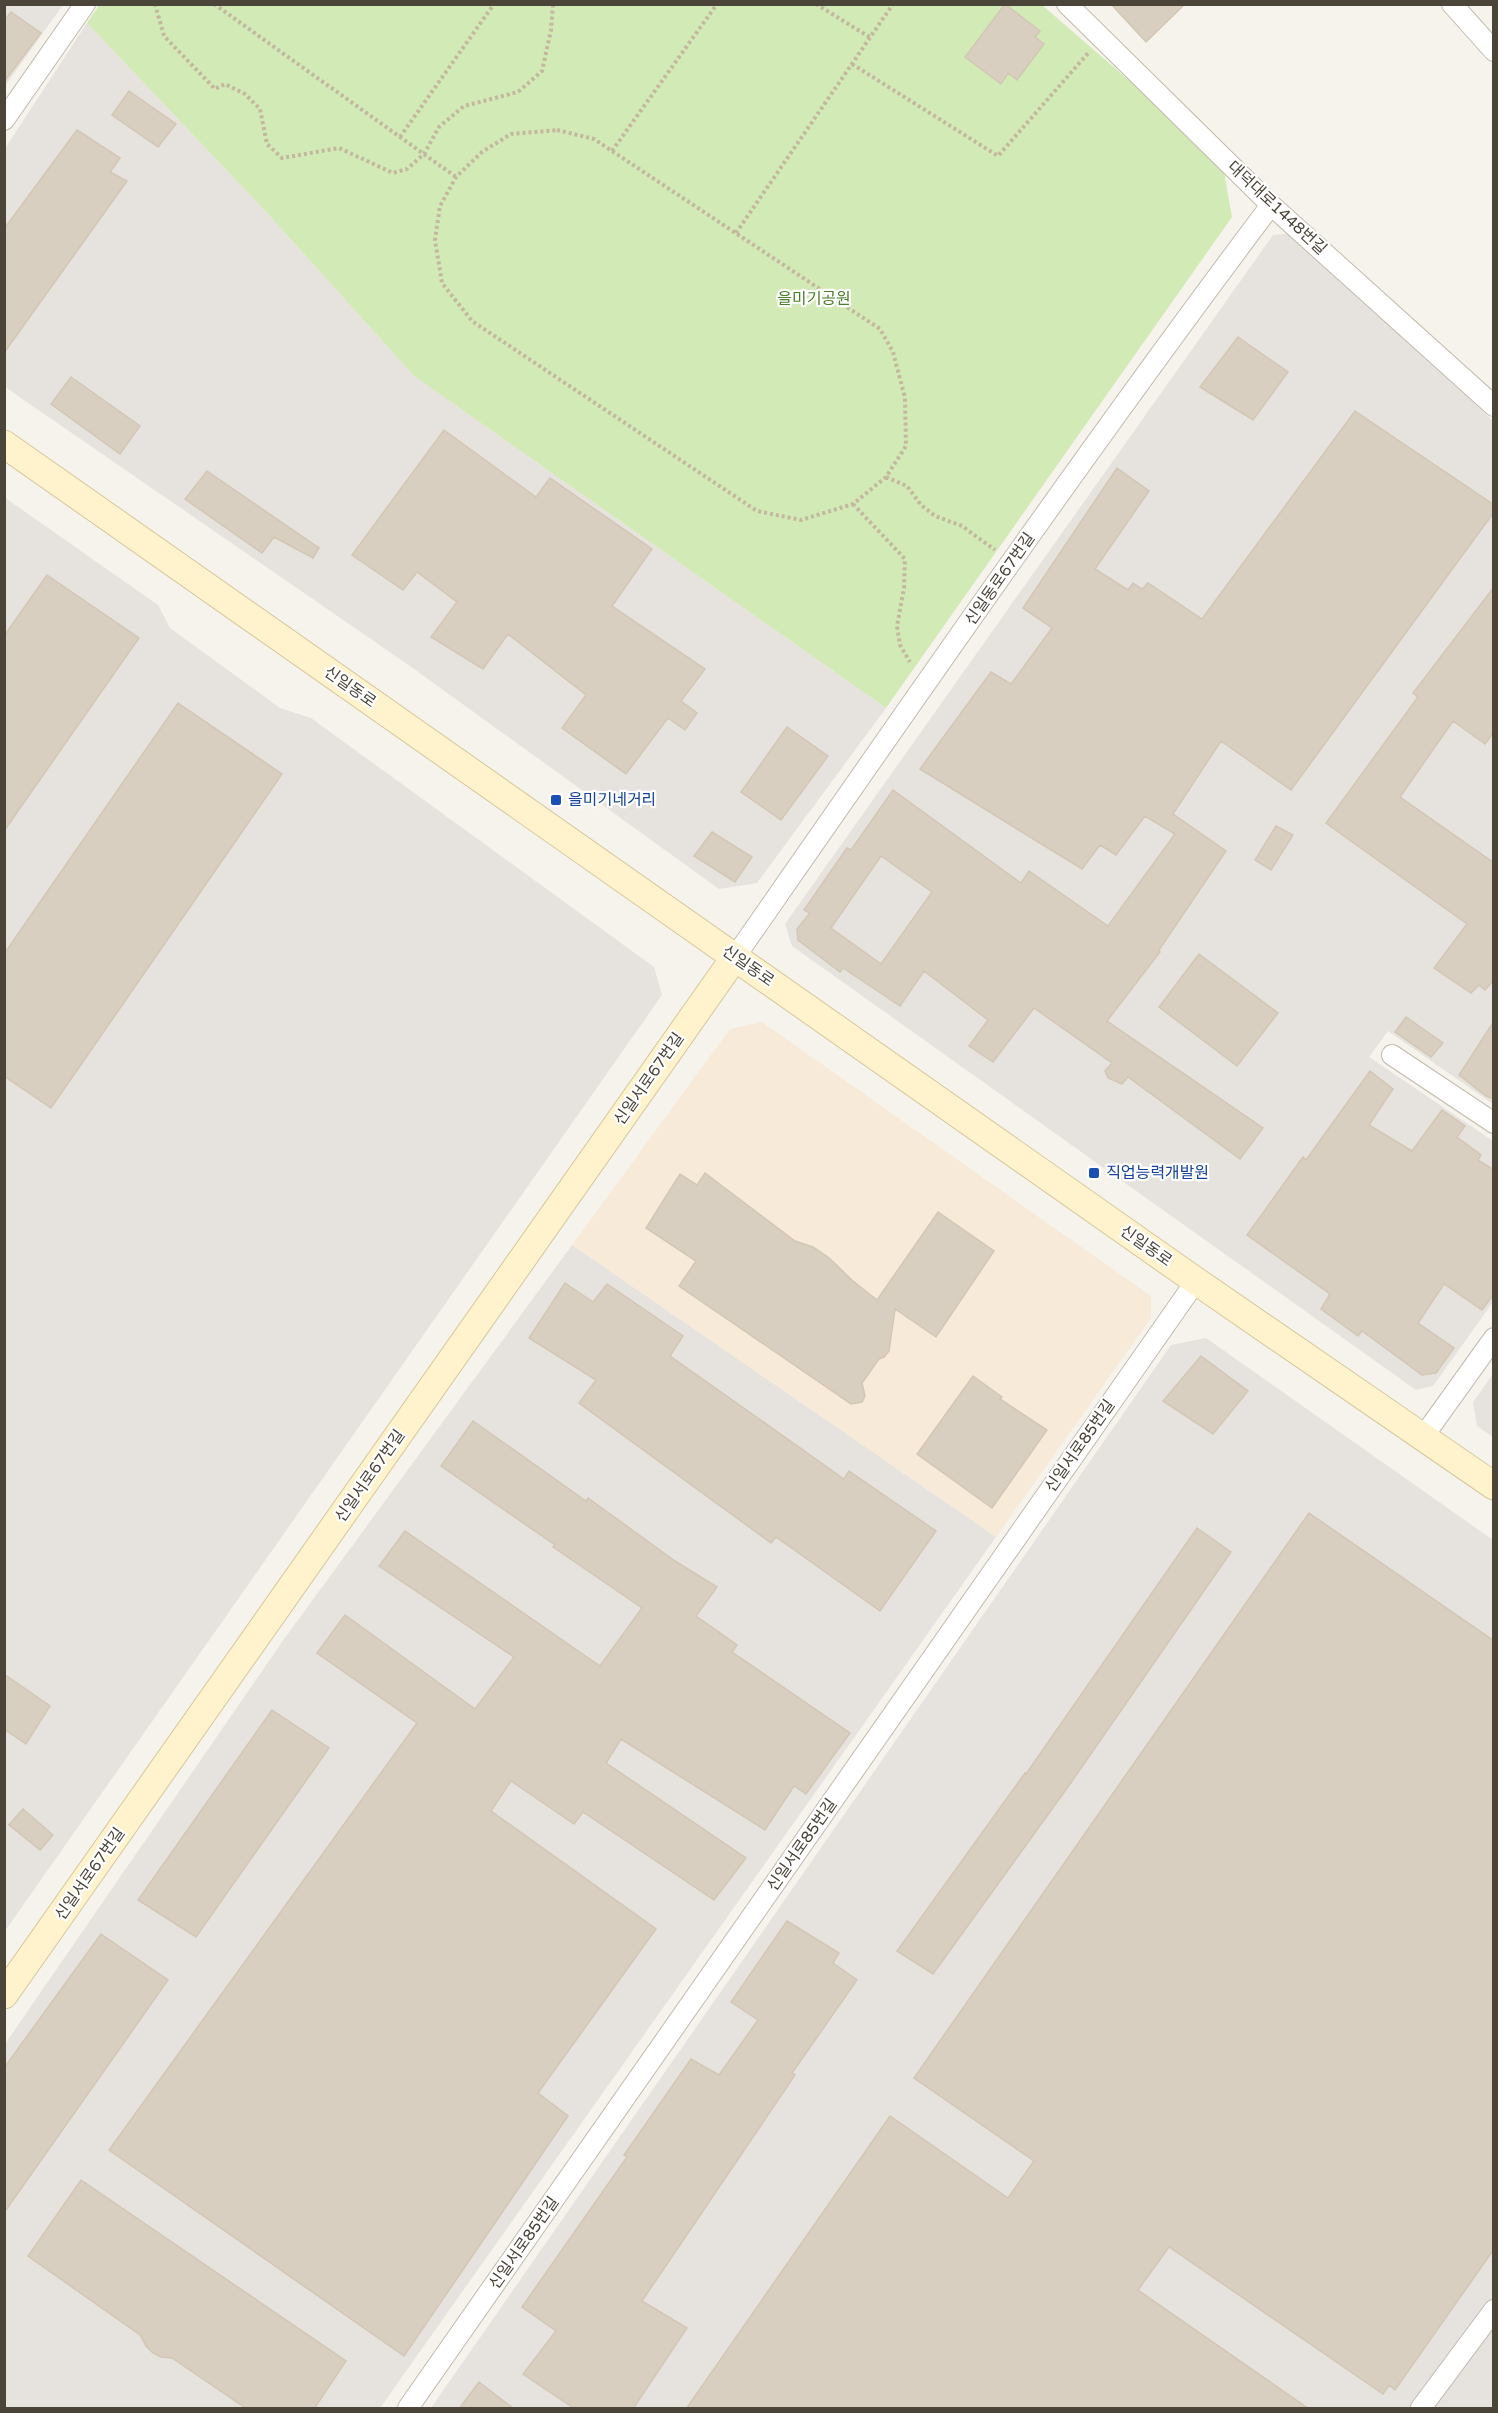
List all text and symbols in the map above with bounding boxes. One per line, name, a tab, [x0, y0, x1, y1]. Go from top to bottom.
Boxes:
street label: 대덕대로1448번길	[1223, 157, 1331, 259]
park label: 을미기공원	[777, 289, 851, 309]
street label: 신일동로67번길	[961, 529, 1039, 629]
street label: 신일동로	[320, 662, 380, 712]
place label: 을미기네거리	[568, 790, 656, 810]
marker: 을미기네거리	[549, 793, 563, 807]
street label: 신일동로	[718, 941, 778, 991]
street label: 신일서로67번길	[610, 1029, 688, 1129]
place label: 직업능력개발원	[1106, 1163, 1209, 1183]
marker: 직업능력개발원	[1087, 1166, 1101, 1180]
street label: 신일동로	[1116, 1221, 1176, 1271]
street label: 신일서로85번길	[1041, 1396, 1119, 1496]
street label: 신일서로67번길	[331, 1426, 409, 1526]
street label: 신일서로85번길	[763, 1795, 841, 1895]
street label: 신일서로67번길	[51, 1824, 129, 1924]
street label: 신일서로85번길	[485, 2193, 563, 2293]

